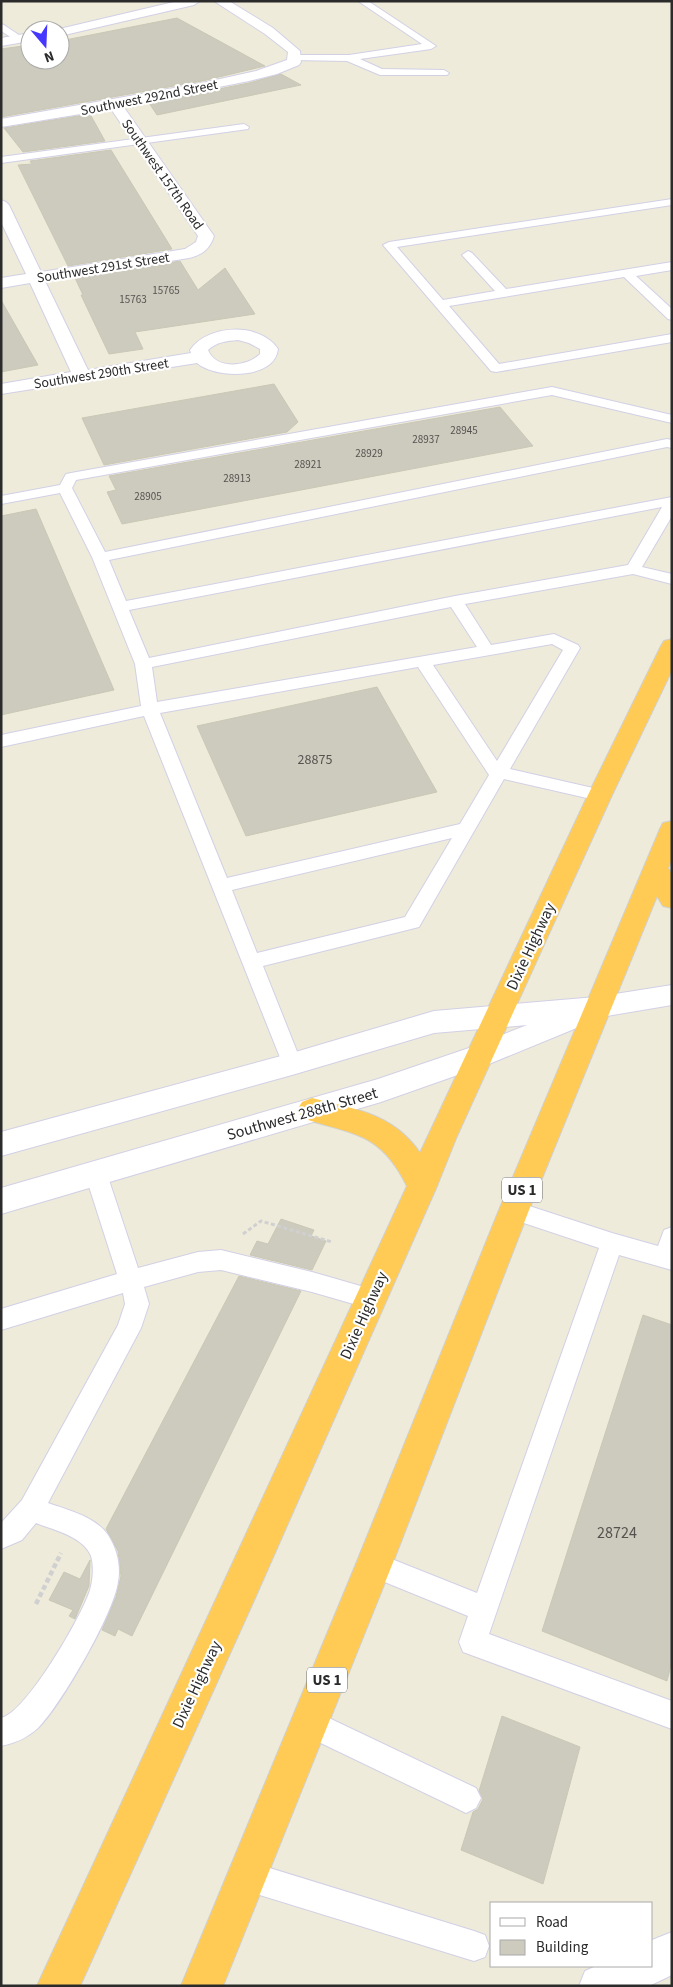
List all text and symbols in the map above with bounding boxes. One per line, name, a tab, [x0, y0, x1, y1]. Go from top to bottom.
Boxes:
north arrow	[20, 20, 70, 70]
text: N	[41, 45, 57, 67]
street label: Southwest 292nd Street	[79, 75, 220, 121]
street label: Southwest 157th Road	[116, 115, 208, 234]
street label: Southwest 291st Street	[35, 248, 171, 288]
house number: 15765	[152, 283, 180, 298]
house number: 15763	[119, 292, 147, 307]
street label: Southwest 290th Street	[32, 353, 170, 395]
house number: 28945	[450, 423, 478, 438]
house number: 28937	[412, 432, 440, 447]
house number: 28929	[355, 446, 383, 461]
house number: 28921	[294, 457, 322, 472]
house number: 28913	[223, 471, 251, 486]
house number: 28905	[134, 489, 162, 504]
house number: 28875	[298, 750, 332, 770]
street label: Dixie Highway	[501, 899, 561, 994]
street label: Southwest 288th Street	[224, 1082, 381, 1146]
road number: US 1	[502, 1178, 542, 1202]
street label: Dixie Highway	[335, 1268, 393, 1363]
house number: 28724	[597, 1522, 637, 1544]
street label: Dixie Highway	[167, 1637, 227, 1732]
road number: US 1	[307, 1668, 347, 1692]
legend	[490, 1902, 653, 1967]
text: Road	[536, 1912, 568, 1933]
text: Building	[536, 1937, 589, 1958]

